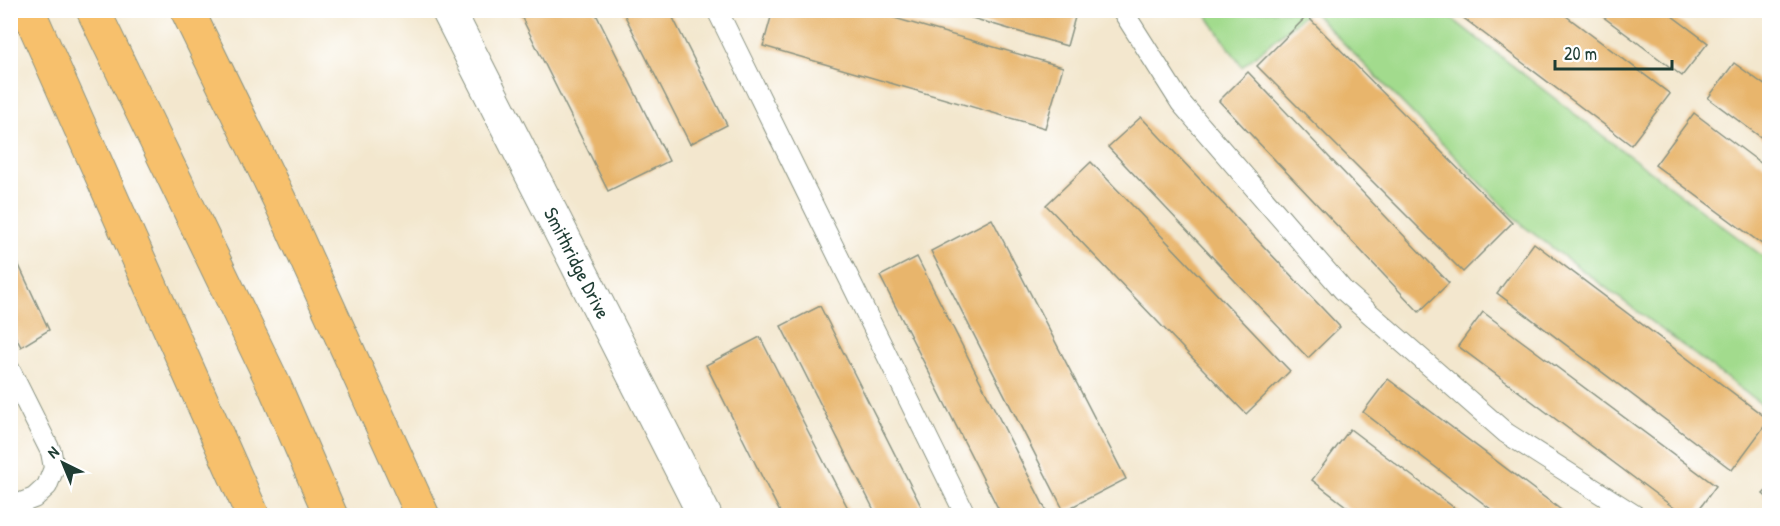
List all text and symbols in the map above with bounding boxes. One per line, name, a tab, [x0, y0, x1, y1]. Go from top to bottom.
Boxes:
scale bar	[1555, 33, 1672, 71]
text: 20 m	[1564, 41, 1597, 66]
street label: Smithridge Drive	[538, 202, 617, 323]
north arrow	[33, 433, 93, 493]
text: N	[42, 441, 64, 463]

